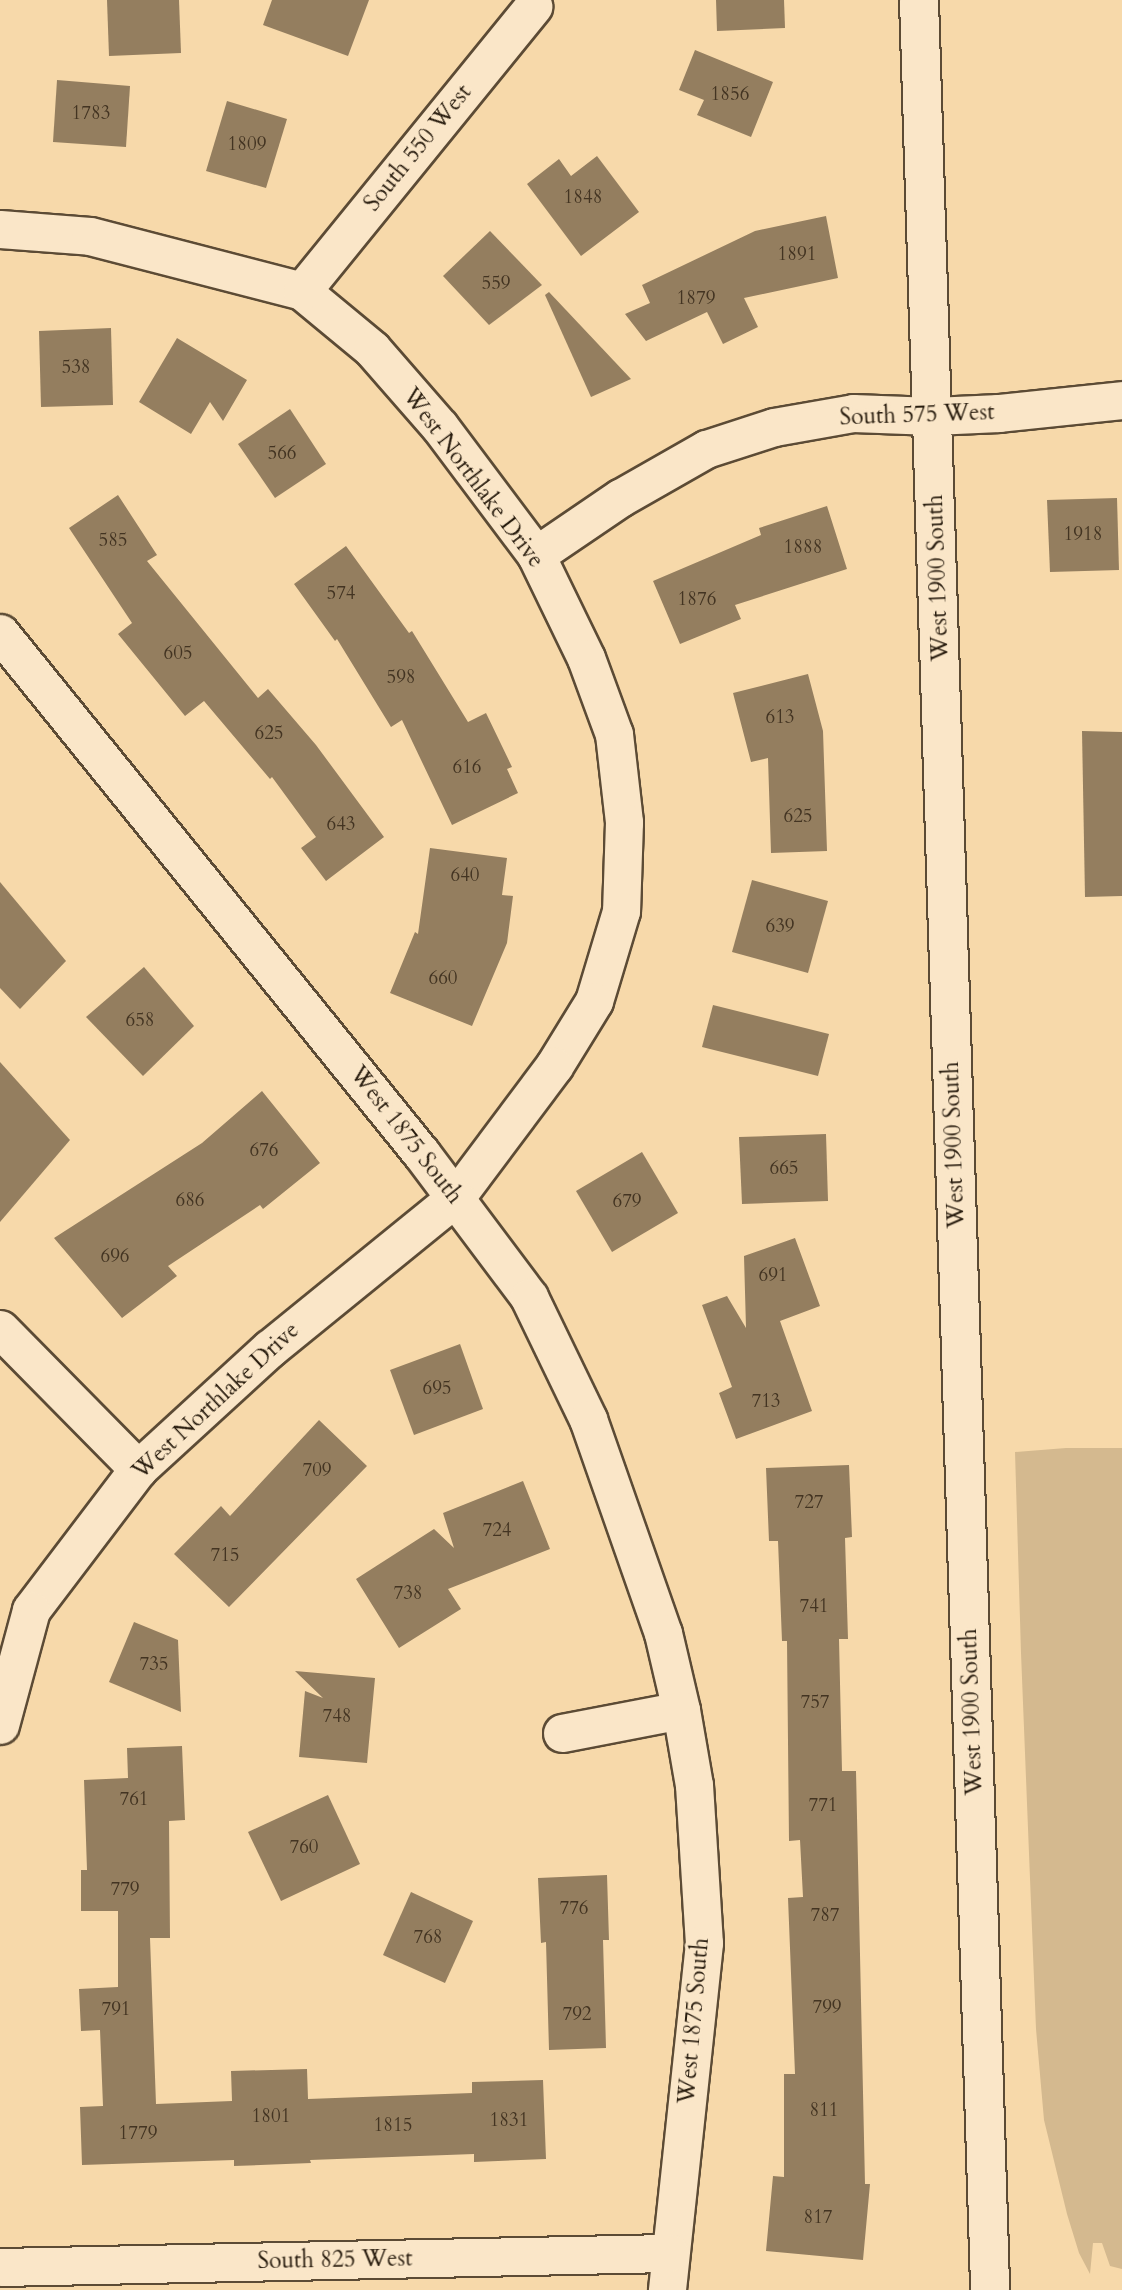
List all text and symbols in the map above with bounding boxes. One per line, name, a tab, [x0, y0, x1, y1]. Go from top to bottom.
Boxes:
street label: South 550 West	[359, 79, 477, 217]
house number: 1856	[711, 84, 749, 106]
house number: 1783	[72, 103, 110, 125]
house number: 1809	[228, 134, 266, 156]
house number: 1848	[564, 187, 602, 209]
house number: 1891	[778, 244, 816, 266]
house number: 559	[481, 273, 511, 295]
house number: 1879	[677, 288, 715, 310]
house number: 538	[61, 357, 91, 379]
street label: West Northlake Drive	[396, 383, 550, 573]
street label: South 575 West	[839, 399, 995, 431]
house number: 566	[267, 443, 297, 465]
street label: West 1900 South	[921, 494, 955, 662]
house number: 1918	[1064, 524, 1102, 546]
house number: 585	[98, 530, 128, 552]
house number: 1888	[784, 537, 822, 559]
house number: 574	[326, 583, 356, 605]
house number: 1876	[678, 589, 716, 611]
house number: 605	[163, 643, 193, 665]
house number: 598	[386, 667, 416, 689]
house number: 613	[765, 707, 795, 729]
house number: 625	[254, 723, 284, 745]
house number: 616	[452, 757, 482, 779]
house number: 625	[783, 806, 813, 828]
house number: 643	[326, 814, 356, 836]
house number: 640	[450, 865, 480, 887]
house number: 639	[765, 916, 795, 938]
house number: 660	[428, 968, 458, 990]
house number: 658	[125, 1010, 155, 1032]
street label: West 1875 South	[344, 1061, 468, 1209]
street label: West 1900 South	[937, 1061, 971, 1229]
house number: 676	[249, 1140, 279, 1162]
house number: 665	[769, 1158, 799, 1180]
house number: 686	[175, 1190, 205, 1212]
house number: 679	[612, 1191, 642, 1213]
house number: 696	[100, 1246, 130, 1268]
house number: 691	[758, 1265, 788, 1287]
street label: West Northlake Drive	[127, 1317, 305, 1485]
house number: 695	[422, 1378, 452, 1400]
house number: 713	[751, 1391, 781, 1413]
house number: 709	[302, 1460, 332, 1482]
house number: 727	[794, 1492, 824, 1514]
house number: 724	[482, 1520, 512, 1542]
house number: 715	[210, 1545, 240, 1567]
house number: 738	[393, 1583, 423, 1605]
house number: 741	[799, 1596, 829, 1618]
street label: West 1900 South	[955, 1628, 989, 1796]
house number: 735	[139, 1654, 169, 1676]
house number: 757	[800, 1692, 830, 1714]
house number: 748	[322, 1706, 352, 1728]
house number: 761	[119, 1789, 149, 1811]
house number: 771	[808, 1795, 838, 1817]
house number: 760	[289, 1837, 319, 1859]
house number: 779	[110, 1879, 140, 1901]
house number: 776	[559, 1898, 589, 1920]
house number: 787	[810, 1905, 840, 1927]
house number: 768	[413, 1927, 443, 1949]
street label: West 1875 South	[673, 1937, 715, 2105]
house number: 799	[812, 1997, 842, 2019]
house number: 791	[101, 1999, 131, 2021]
house number: 792	[562, 2004, 592, 2026]
house number: 811	[809, 2100, 839, 2122]
house number: 1801	[252, 2106, 290, 2128]
house number: 1831	[490, 2110, 528, 2132]
house number: 1815	[374, 2115, 412, 2137]
house number: 1779	[119, 2123, 157, 2145]
house number: 817	[803, 2207, 833, 2229]
street label: South 825 West	[257, 2245, 413, 2275]

